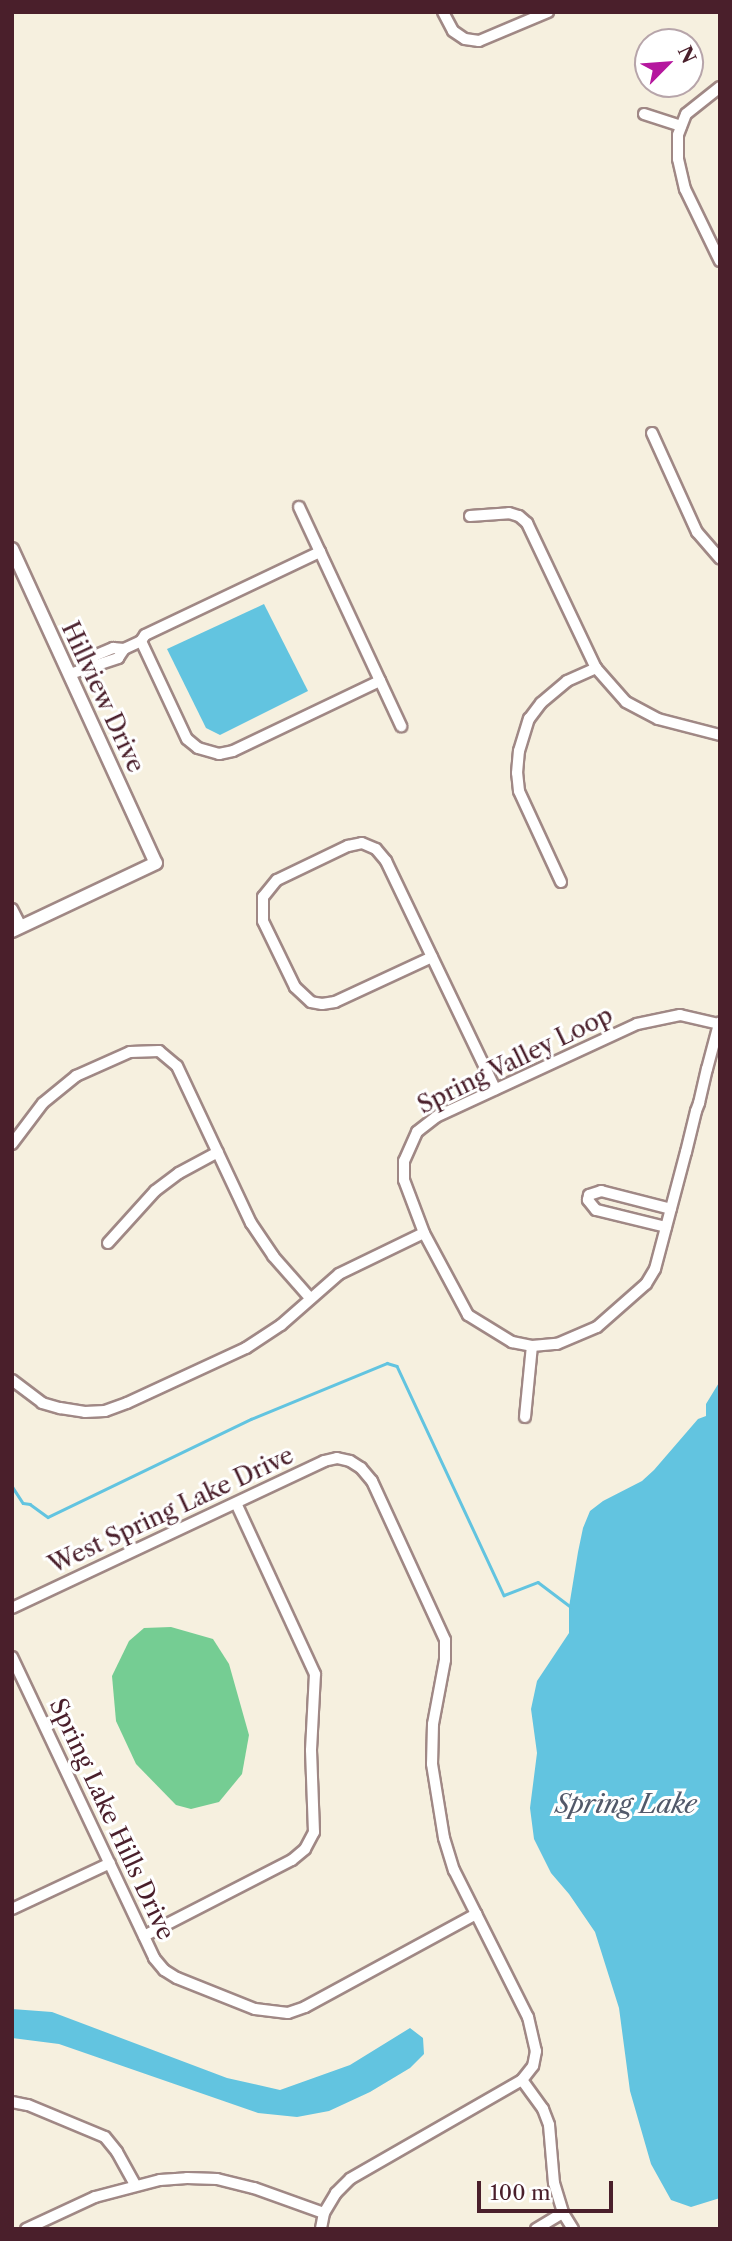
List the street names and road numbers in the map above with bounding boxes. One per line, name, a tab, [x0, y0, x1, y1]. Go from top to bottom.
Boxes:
street label: Hillview Drive	[55, 617, 151, 777]
street label: Spring Valley Loop	[412, 1000, 618, 1120]
street label: West Spring Lake Drive	[44, 1441, 298, 1579]
street label: Spring Lake Hills Drive	[43, 1694, 181, 1944]

